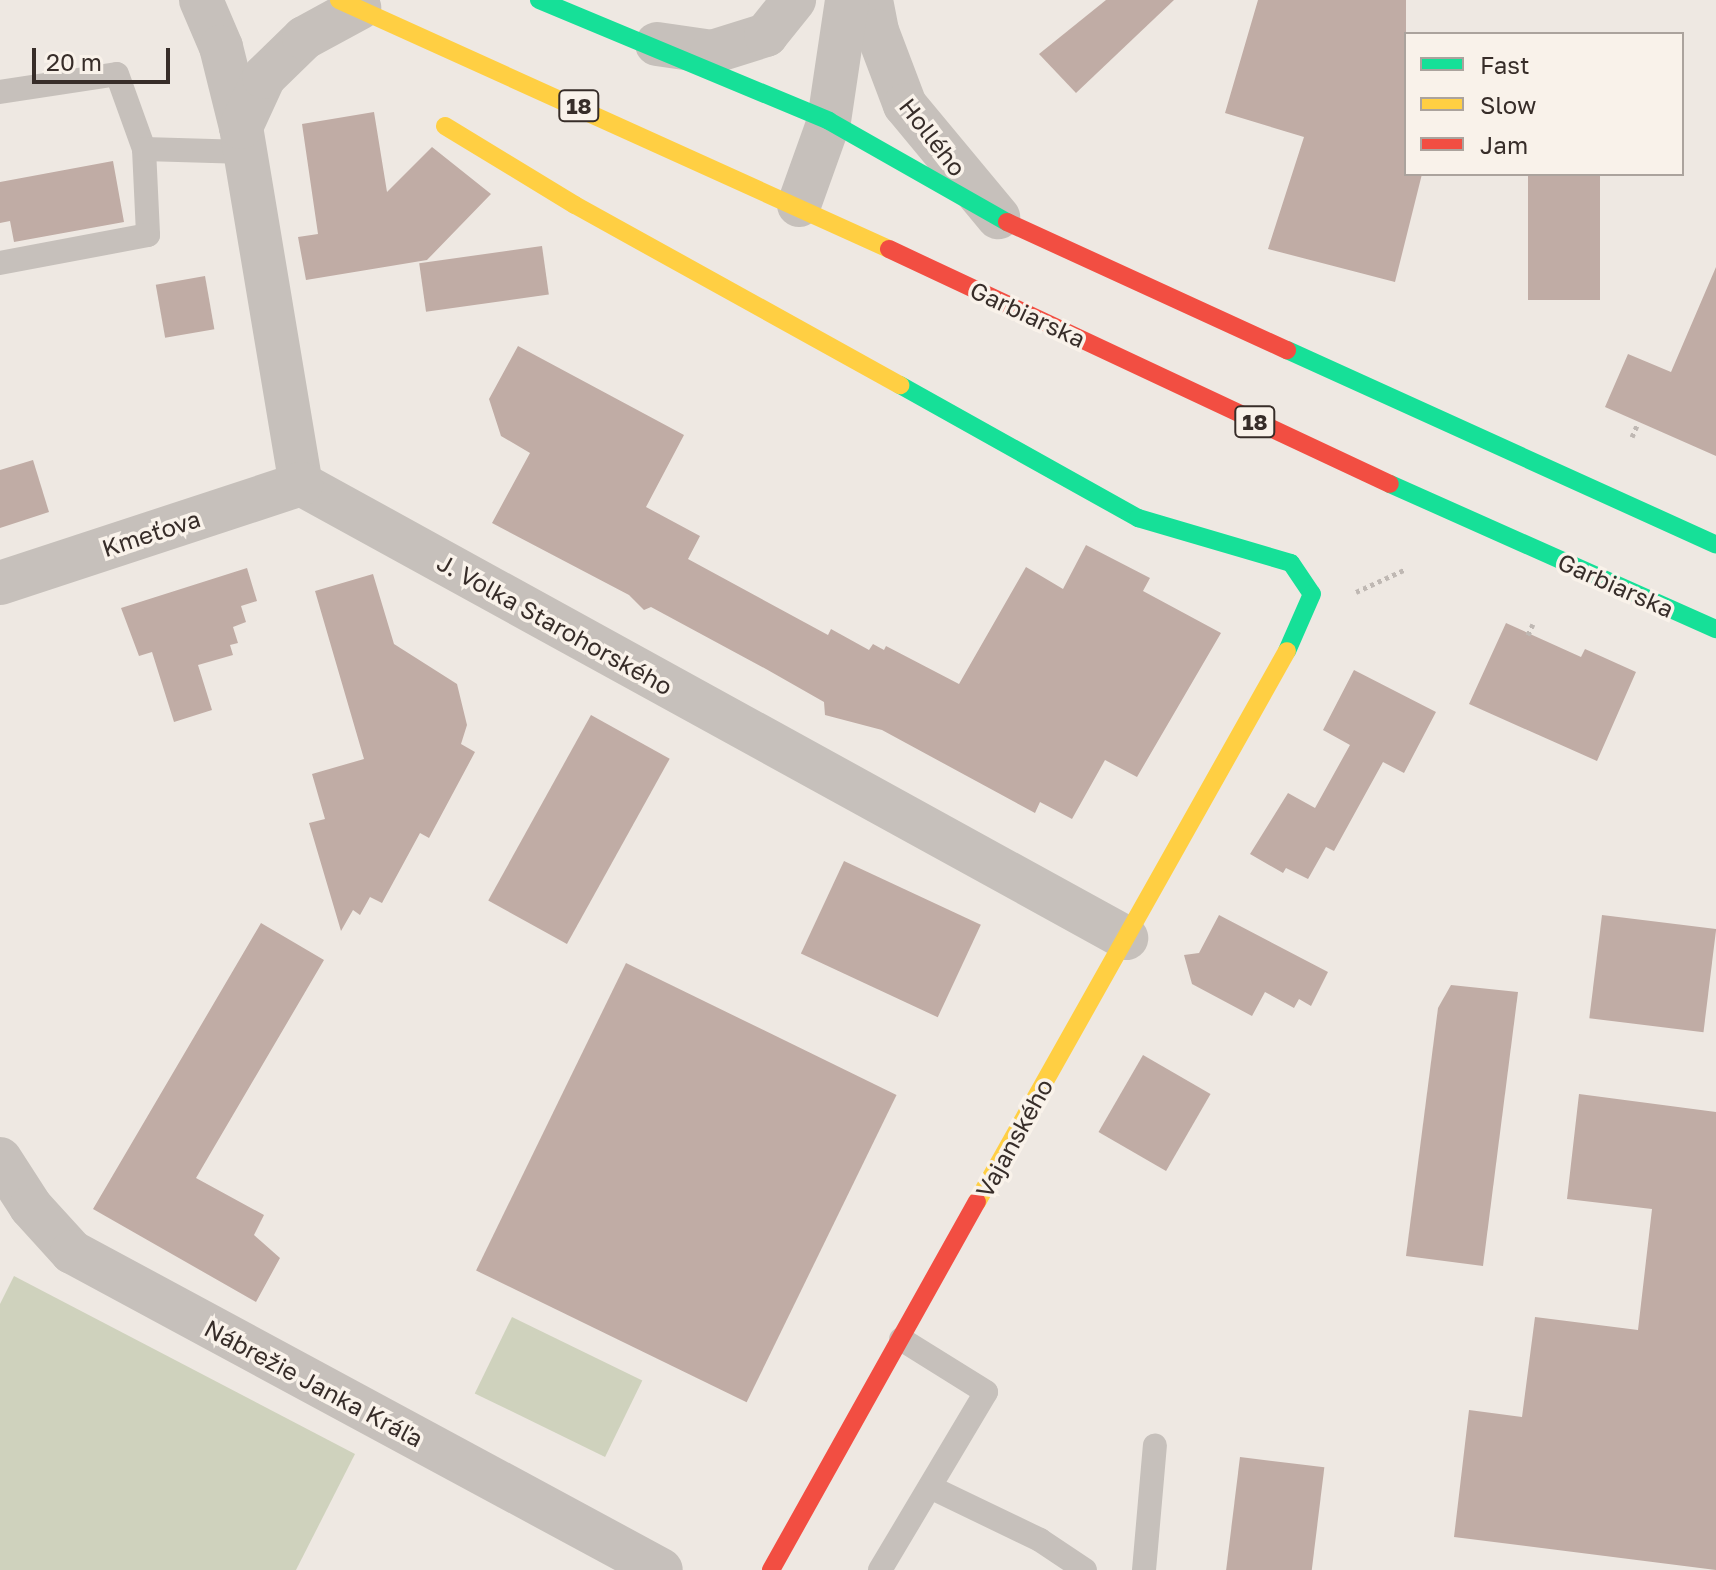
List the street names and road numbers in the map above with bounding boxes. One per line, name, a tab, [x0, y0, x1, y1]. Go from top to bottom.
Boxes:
road number: 18	[557, 88, 601, 124]
street label: Hollého	[894, 92, 972, 182]
street label: Garbiarska	[966, 275, 1090, 353]
road number: 18	[1233, 404, 1277, 440]
street label: Kmeťova	[98, 504, 204, 562]
street label: J. Volka Starohorského	[432, 547, 678, 701]
street label: Garbiarska	[1554, 547, 1678, 623]
street label: Vajanského	[969, 1073, 1059, 1203]
street label: Nábrežie Janka Kráľa	[200, 1313, 428, 1453]

